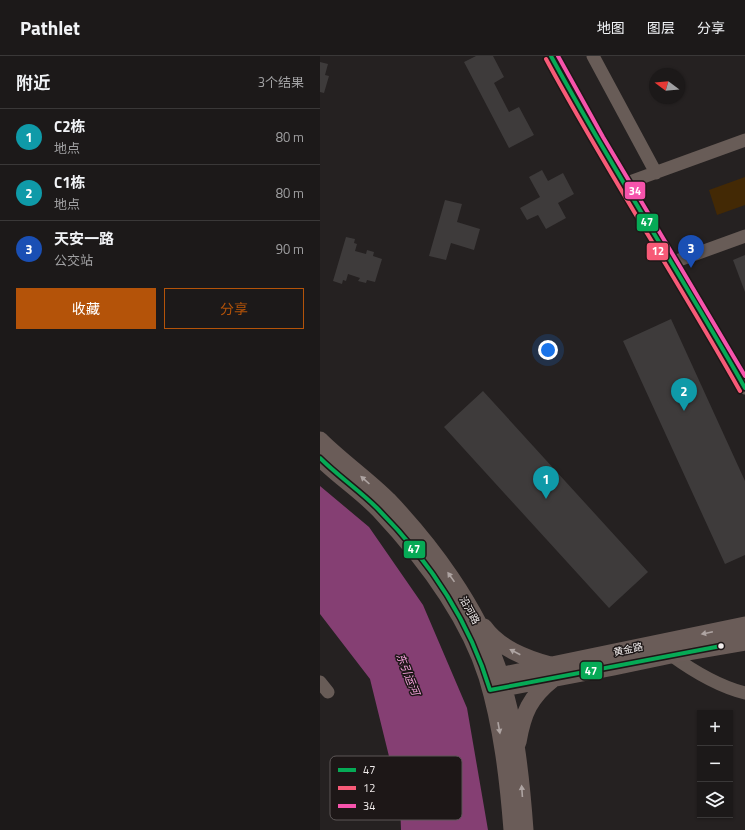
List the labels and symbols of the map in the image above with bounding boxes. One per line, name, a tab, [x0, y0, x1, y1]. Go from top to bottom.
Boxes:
north arrow	[649, 68, 685, 104]
line badge: 34	[624, 181, 646, 200]
text: 34	[629, 183, 641, 199]
line badge: 47	[636, 213, 659, 232]
text: 47	[641, 214, 653, 230]
pin: 3	[678, 235, 704, 268]
line badge: 12	[646, 242, 669, 261]
text: 12	[652, 243, 664, 259]
your location	[538, 340, 558, 360]
pin: 2	[671, 378, 697, 411]
pin: 1	[533, 466, 559, 499]
one-way arrow	[360, 475, 371, 484]
line badge: 47	[403, 540, 426, 559]
text: 47	[408, 541, 420, 557]
one-way arrow	[447, 572, 455, 583]
street label: 沿河路	[456, 593, 483, 627]
one-way arrow	[701, 630, 713, 636]
street label: 黄金路	[612, 639, 644, 660]
unlabelled marker	[716, 641, 726, 651]
one-way arrow	[509, 649, 521, 655]
water label: 东引运河	[392, 651, 424, 699]
line badge: 47	[580, 661, 603, 680]
text: 47	[585, 663, 597, 679]
one-way arrow	[496, 722, 502, 734]
legend	[330, 756, 462, 820]
text: 47	[363, 762, 375, 778]
text: 12	[363, 780, 375, 796]
one-way arrow	[518, 785, 525, 797]
text: 34	[363, 798, 375, 814]

